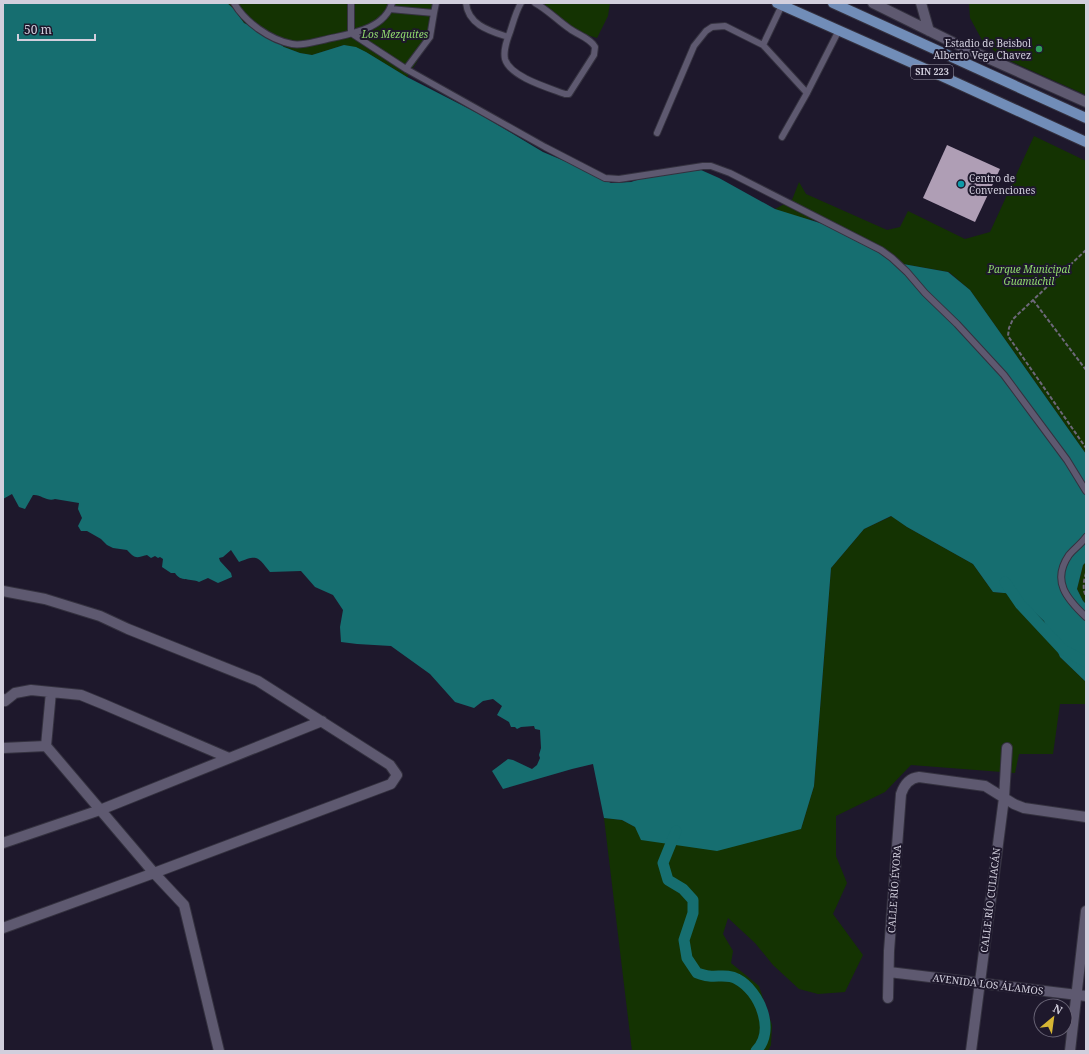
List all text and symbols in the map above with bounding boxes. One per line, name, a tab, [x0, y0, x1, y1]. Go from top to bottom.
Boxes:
scale bar	[18, 16, 95, 42]
text: 50 m	[24, 21, 52, 38]
park label: Los Mezquites	[361, 27, 429, 41]
place label: Estadio de Beisbol Alberto Vega Chavez	[933, 36, 1031, 62]
marker: Estadio de Beisbol Alberto Vega Chavez	[1034, 44, 1044, 54]
road number: SIN 223	[911, 65, 953, 79]
place label: Centro de Convenciones	[969, 171, 1036, 197]
marker: Centro de Convenciones	[956, 179, 966, 189]
park label: Parque Municipal Guamúchil	[987, 262, 1070, 288]
street label: CALLE RÍO ÉVORA	[884, 844, 904, 934]
street label: CALLE RÍO CULIACÁN	[977, 846, 1003, 953]
street label: AVENIDA LOS ÁLAMOS	[932, 970, 1044, 998]
north arrow	[1033, 998, 1073, 1038]
text: N	[1051, 1000, 1066, 1018]

